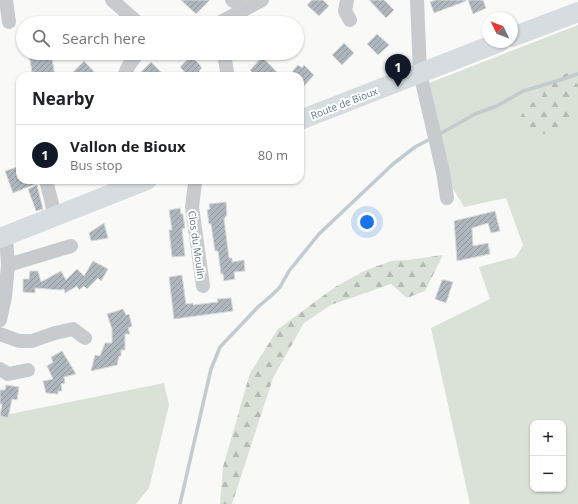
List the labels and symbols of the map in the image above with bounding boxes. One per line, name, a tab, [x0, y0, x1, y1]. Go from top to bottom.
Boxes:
north arrow	[482, 12, 518, 48]
pin: 1	[385, 54, 411, 87]
street label: Route de Bioux	[308, 84, 380, 122]
street label: Clos du Moulin	[185, 210, 209, 280]
your location	[357, 212, 377, 232]

